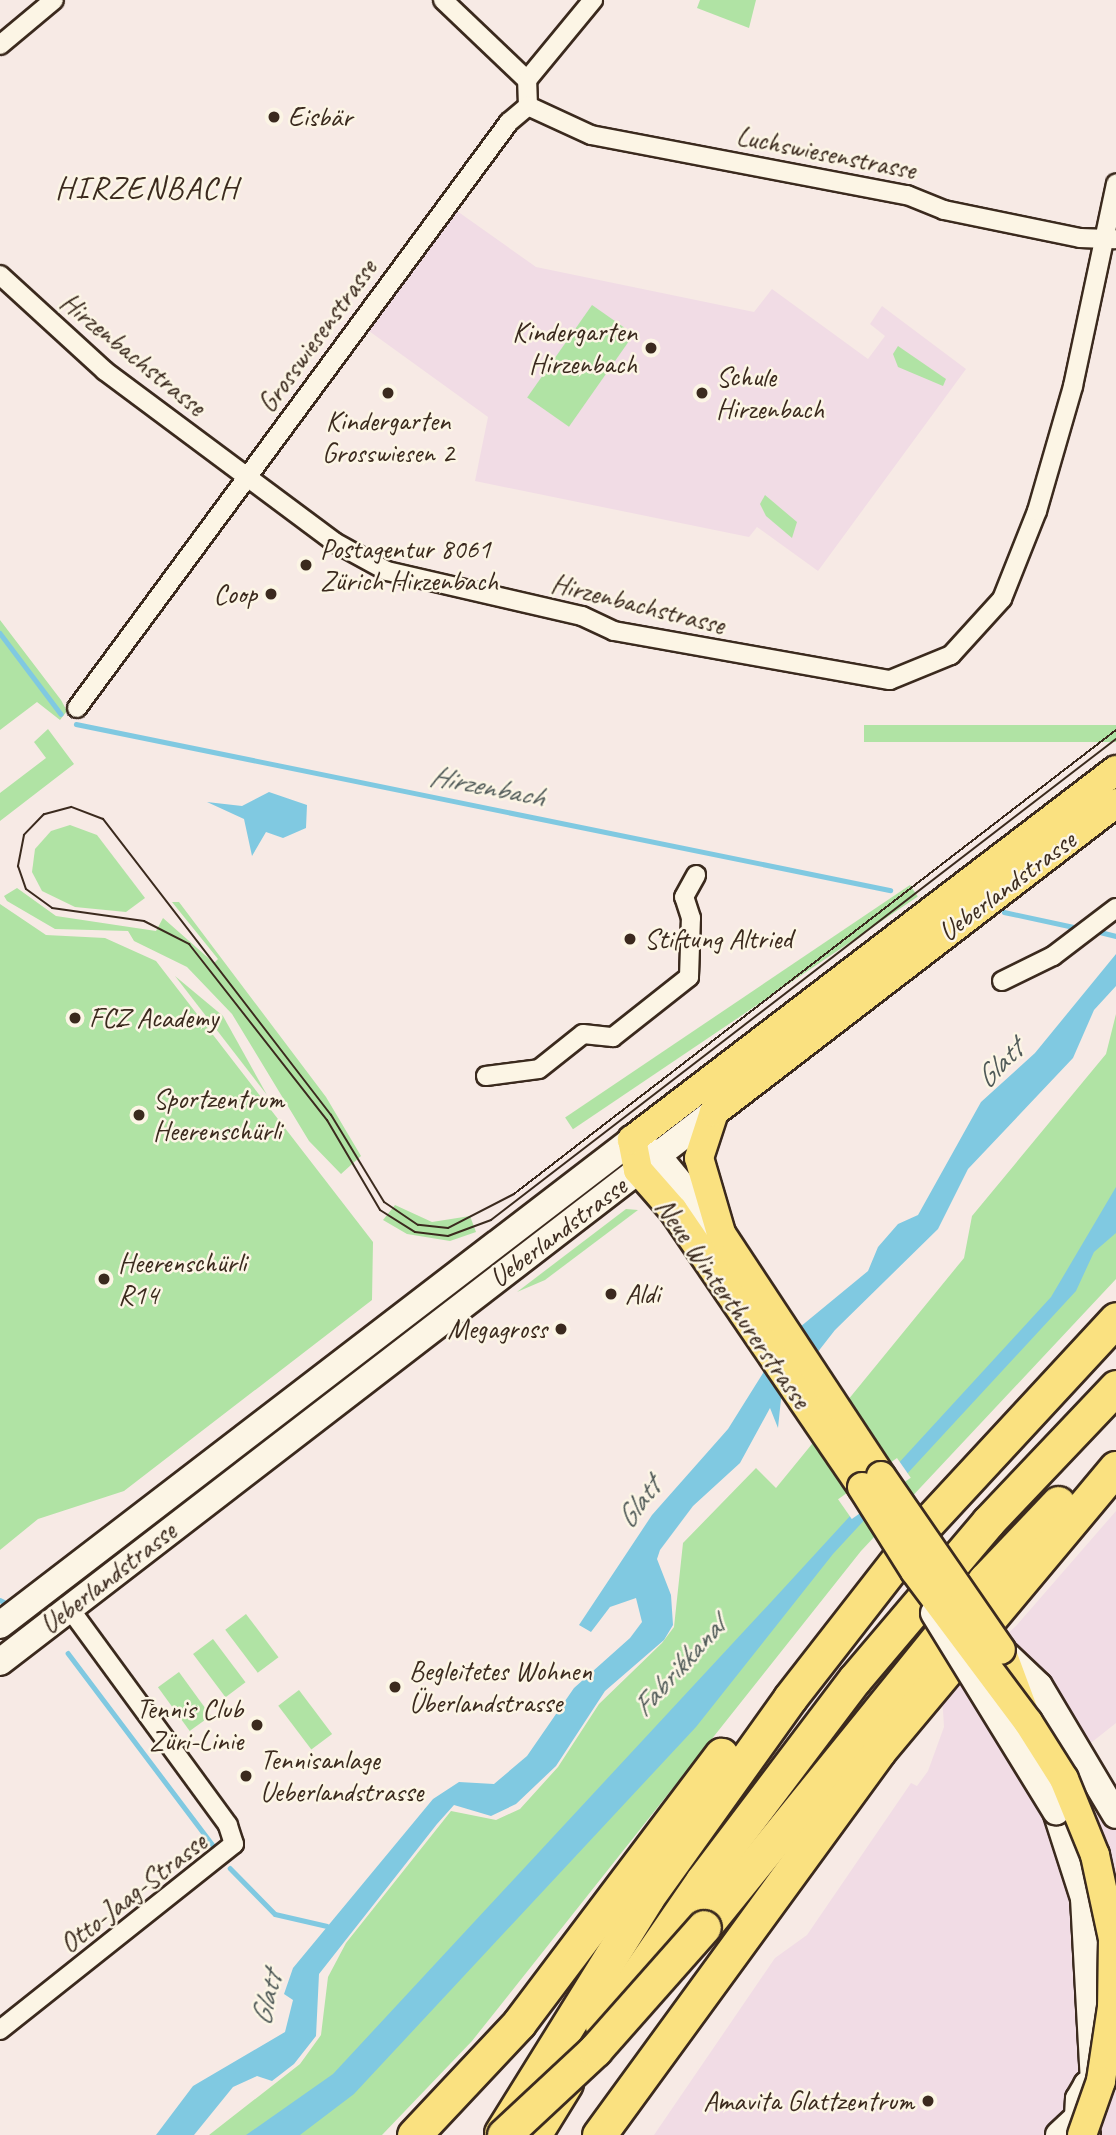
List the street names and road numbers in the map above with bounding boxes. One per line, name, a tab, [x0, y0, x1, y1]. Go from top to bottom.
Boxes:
street label: Luchswiesenstrasse	[734, 119, 918, 187]
street label: Grosswiesenstrasse	[250, 253, 384, 419]
street label: Hirzenbachstrasse	[53, 285, 213, 423]
street label: Hirzenbachstrasse	[548, 566, 728, 642]
street label: Ueberlandstrasse	[932, 824, 1082, 948]
street label: Ueberlandstrasse	[483, 1170, 633, 1294]
street label: Neue Winterthurerstrasse	[648, 1191, 818, 1415]
street label: Ueberlandstrasse	[33, 1515, 183, 1641]
street label: Otto-Jaag-Strasse	[53, 1825, 213, 1961]

